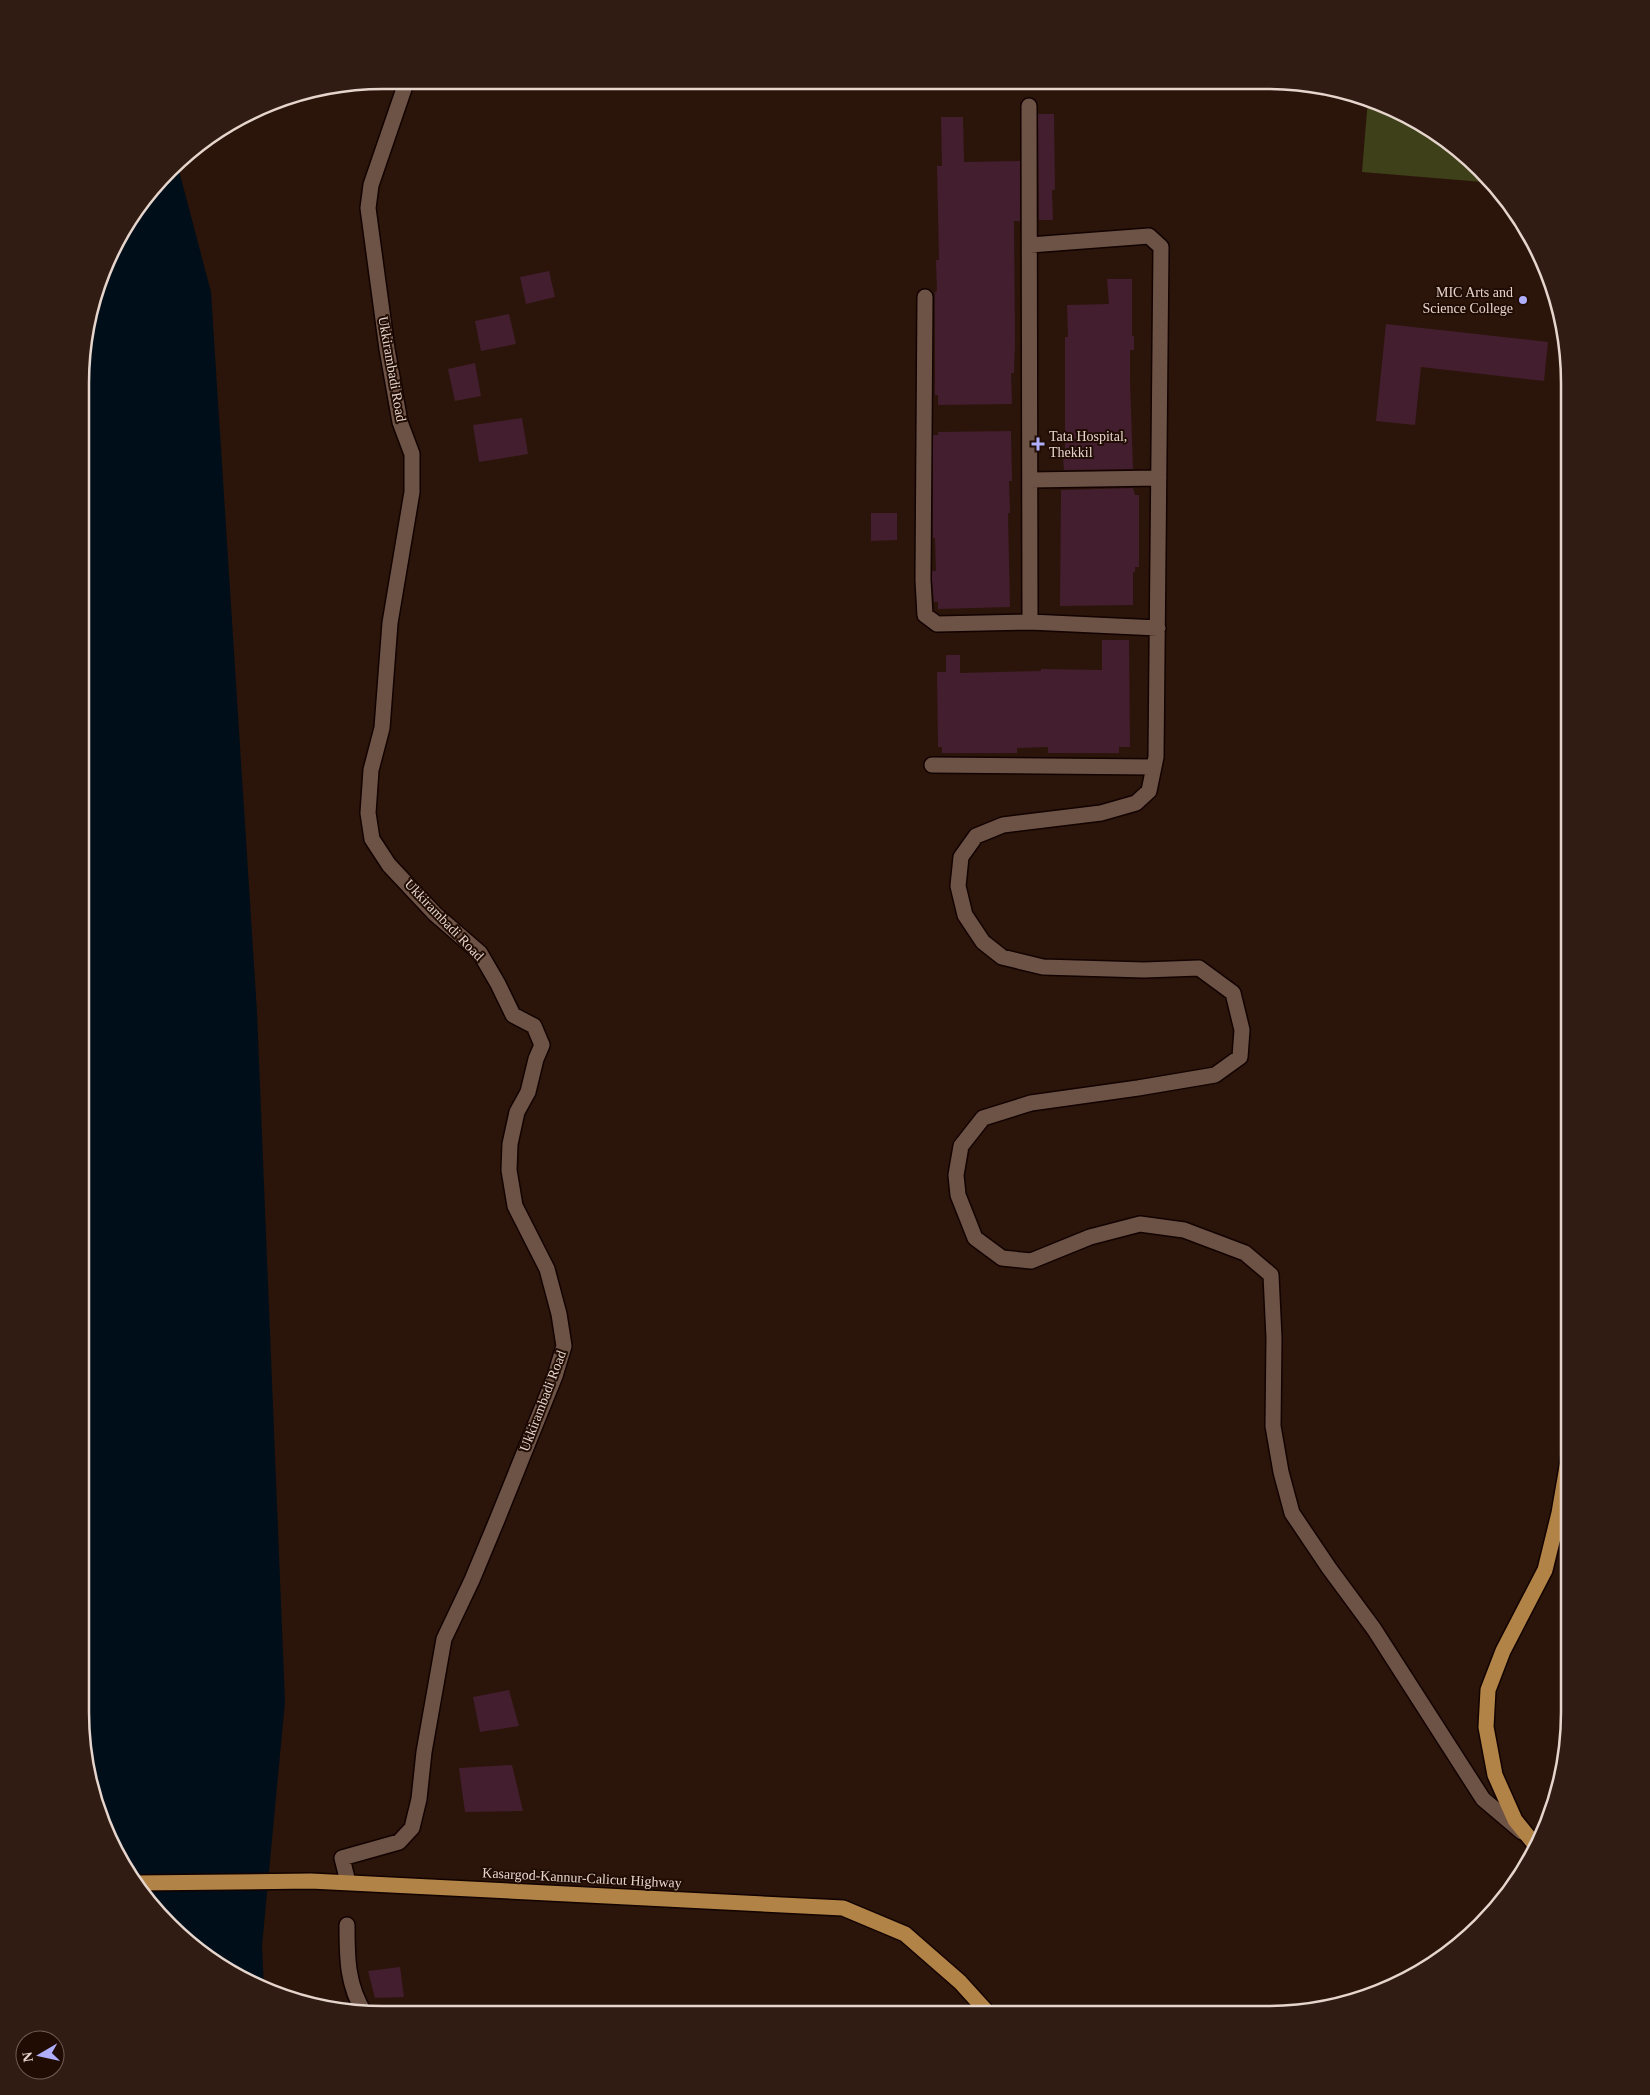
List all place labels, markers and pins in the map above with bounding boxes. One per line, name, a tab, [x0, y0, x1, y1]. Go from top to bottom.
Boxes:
place label: MIC Arts and Science College	[1422, 285, 1513, 316]
marker: MIC Arts and Science College	[1517, 294, 1529, 306]
place label: Tata Hospital, Thekkil	[1049, 429, 1127, 460]
marker: Tata Hospital, Thekkil	[1031, 437, 1045, 451]

